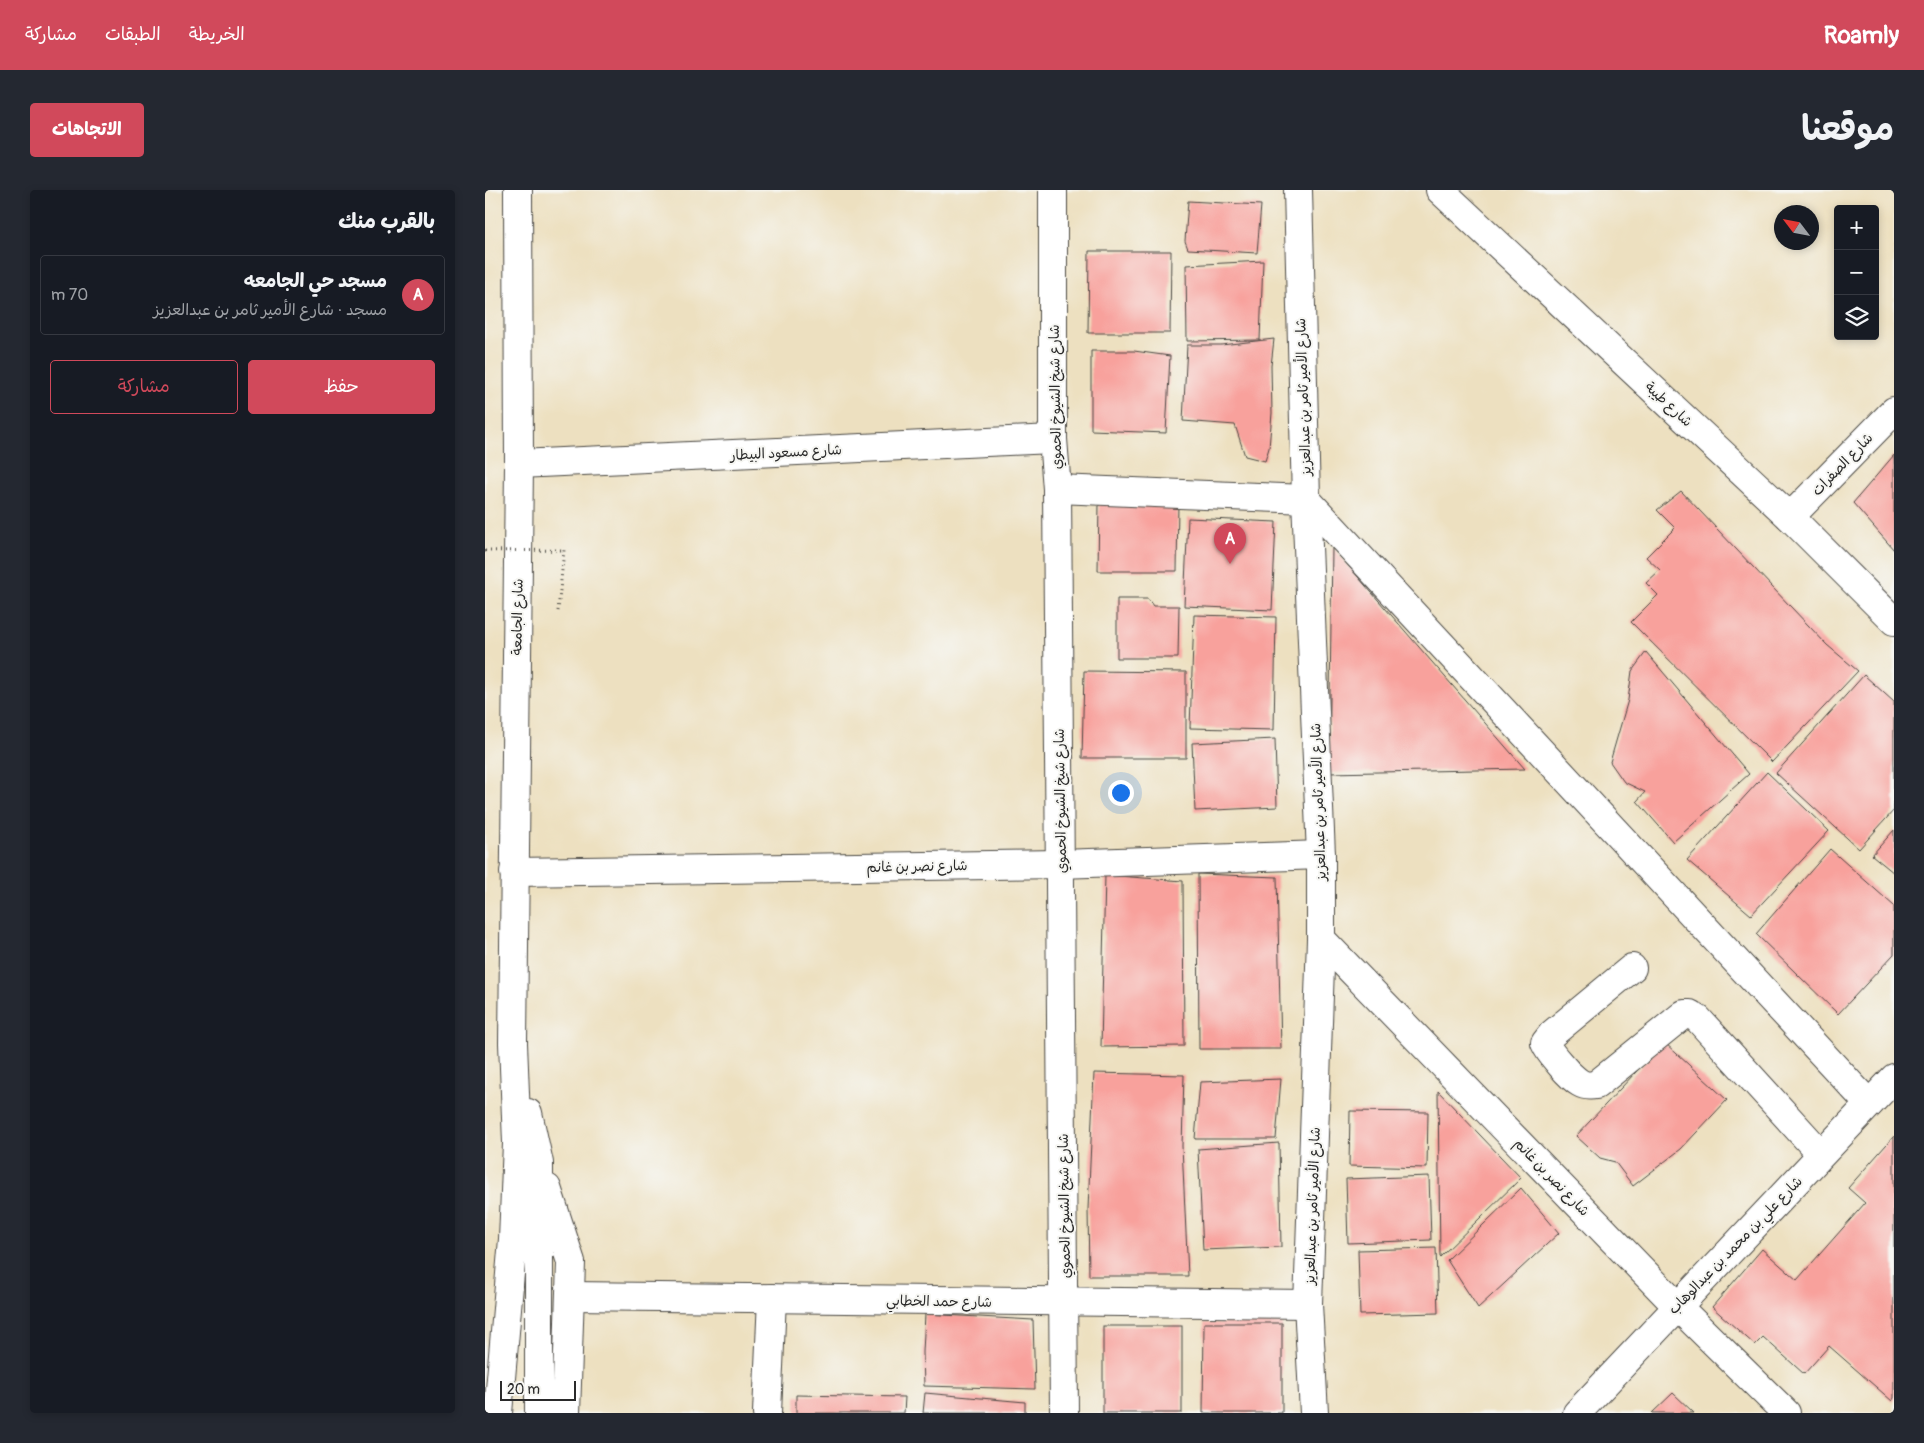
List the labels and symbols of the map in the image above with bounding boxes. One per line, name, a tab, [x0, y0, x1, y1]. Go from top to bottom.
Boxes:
north arrow	[1774, 205, 1819, 250]
street label: شارع الأمير ثامر بن عبدالعزيز	[1291, 318, 1316, 477]
street label: شارع شيخ الشيوخ الحموي	[1046, 324, 1067, 470]
street label: شارع طيبة	[1641, 378, 1696, 431]
street label: شارع الصفرات	[1808, 430, 1877, 500]
street label: شارع مسعود البيطار	[729, 441, 842, 465]
pin: A	[1214, 523, 1246, 564]
street label: شارع الجامعة	[508, 579, 528, 656]
street label: شارع الأمير ثامر بن عبدالعزيز	[1306, 723, 1331, 882]
street label: شارع شيخ الشيوخ الحموي	[1051, 728, 1072, 874]
your location	[1108, 780, 1134, 806]
street label: شارع نصر بن غانم	[866, 857, 968, 878]
street label: شارع الأمير ثامر بن عبدالعزيز	[1300, 1127, 1325, 1286]
street label: شارع شيخ الشيوخ الحموي	[1055, 1133, 1076, 1279]
street label: شارع نصر بن غانم	[1509, 1135, 1593, 1221]
street label: شارع علي بن محمد بن عبدالوهاب	[1665, 1173, 1809, 1321]
street label: شارع حمد الخطابي	[886, 1292, 992, 1315]
scale bar	[500, 1378, 576, 1401]

